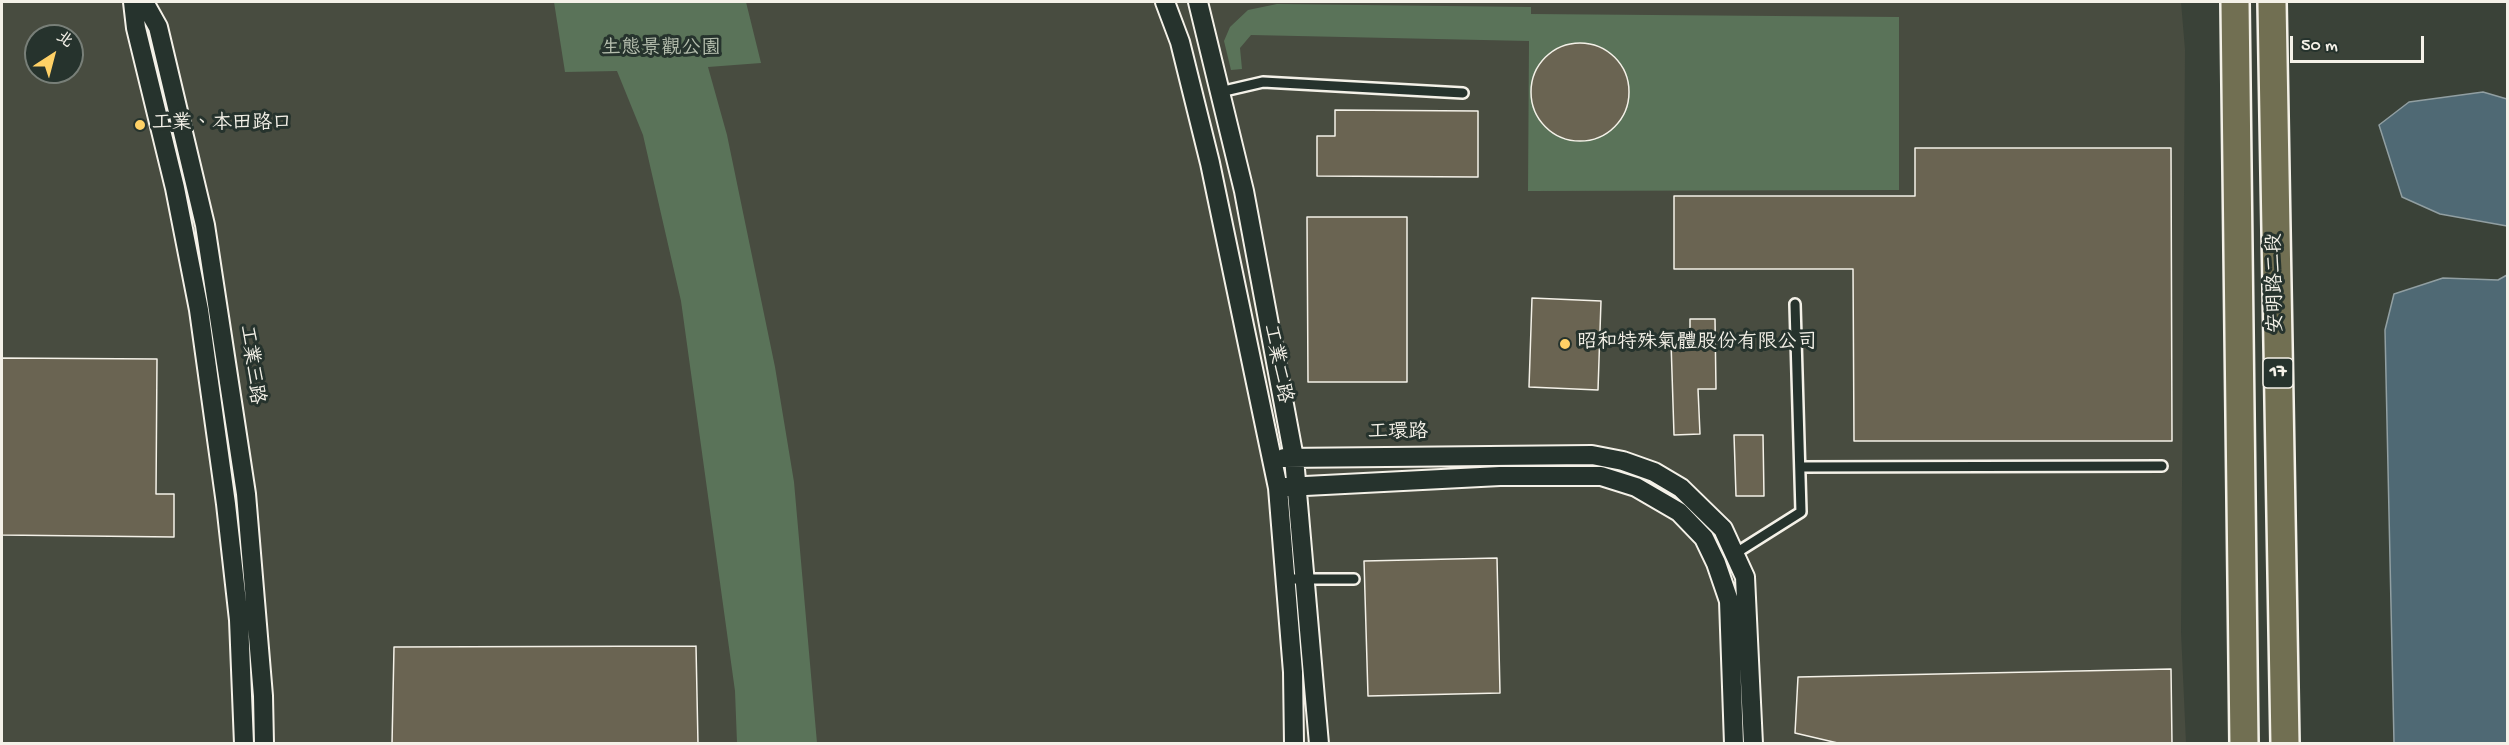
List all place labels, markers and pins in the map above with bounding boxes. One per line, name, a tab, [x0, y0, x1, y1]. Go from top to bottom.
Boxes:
place label: 工業、本田路口	[152, 113, 292, 137]
marker: 工業、本田路口	[133, 118, 147, 132]
place label: 昭和特殊氣體股份有限公司	[1577, 332, 1817, 356]
marker: 昭和特殊氣體股份有限公司	[1558, 337, 1572, 351]

